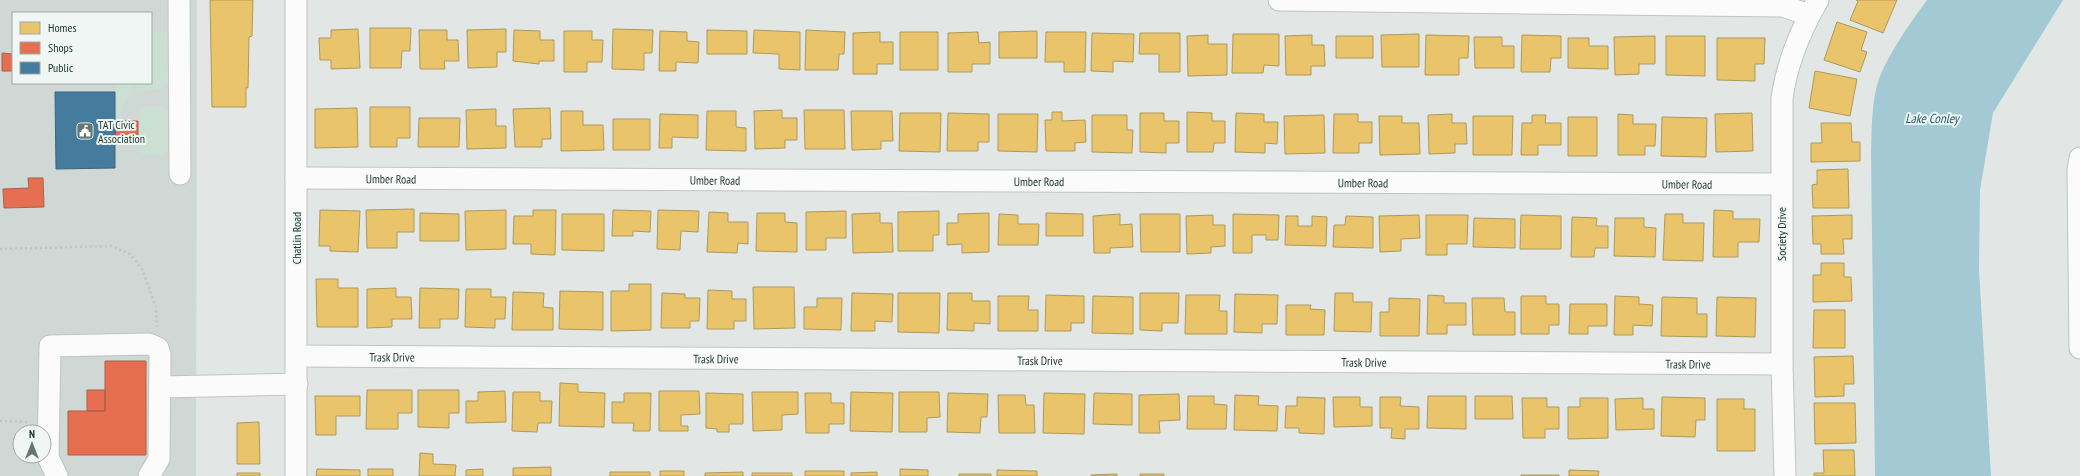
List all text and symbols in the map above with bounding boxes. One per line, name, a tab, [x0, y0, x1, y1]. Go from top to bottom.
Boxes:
legend	[12, 12, 152, 84]
text: Homes	[48, 20, 76, 35]
text: Shops	[48, 40, 73, 55]
text: Public	[48, 60, 74, 75]
water label: Lake Conley	[1905, 110, 1961, 127]
place label: TAT Civic Association	[98, 117, 145, 146]
public building icon: TAT Civic Association	[75, 121, 95, 141]
street label: Umber Road	[366, 171, 416, 186]
street label: Umber Road	[690, 172, 740, 187]
street label: Umber Road	[1014, 173, 1064, 189]
street label: Umber Road	[1338, 175, 1388, 190]
street label: Umber Road	[1662, 176, 1712, 191]
street label: Society Drive	[1774, 207, 1789, 261]
street label: Chatlin Road	[289, 212, 304, 264]
street label: Trask Drive	[369, 349, 415, 364]
street label: Trask Drive	[693, 351, 739, 366]
street label: Trask Drive	[1017, 352, 1063, 368]
street label: Trask Drive	[1341, 354, 1387, 369]
street label: Trask Drive	[1665, 356, 1711, 371]
north arrow	[12, 424, 52, 464]
text: N	[29, 427, 35, 441]

